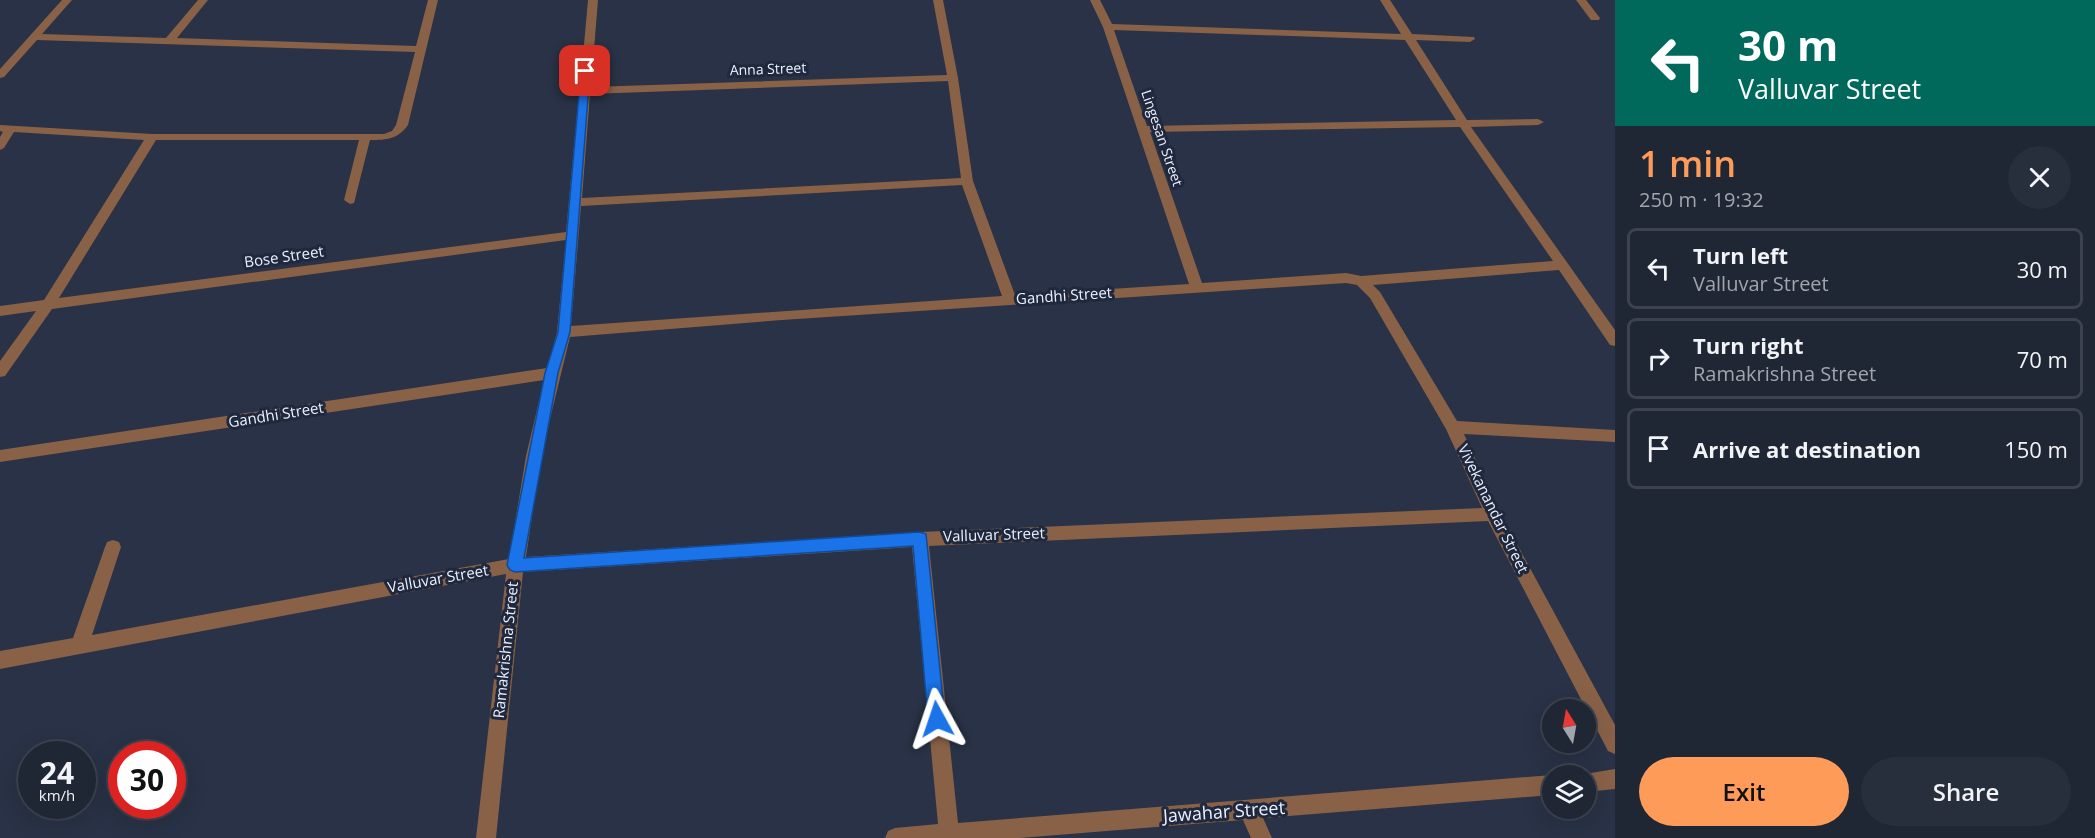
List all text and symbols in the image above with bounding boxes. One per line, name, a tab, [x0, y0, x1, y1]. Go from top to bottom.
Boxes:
text: 30 m	[1738, 16, 1838, 73]
icon: left	[1639, 24, 1717, 102]
pin	[559, 45, 610, 96]
icon: arrive	[568, 54, 601, 87]
street label: Anna Street	[729, 58, 807, 79]
text: Valluvar Street	[1738, 70, 1921, 107]
street label: Lingesan Street	[1137, 87, 1188, 189]
text: 1 min	[1639, 139, 1736, 188]
button: close	[2008, 146, 2071, 209]
text: 250 m · 19:32	[1639, 186, 1764, 213]
text: Turn left	[1693, 240, 1788, 270]
street label: Bose Street	[243, 241, 325, 271]
icon: left	[1642, 252, 1675, 285]
text: 30 m	[2017, 254, 2068, 284]
text: Valluvar Street	[1693, 270, 1829, 297]
street label: Gandhi Street	[1015, 282, 1113, 308]
text: Turn right	[1693, 330, 1804, 360]
icon: right	[1642, 342, 1675, 375]
text: 70 m	[2017, 344, 2068, 374]
text: Ramakrishna Street	[1693, 360, 1876, 387]
street label: Gandhi Street	[227, 397, 325, 431]
icon: arrive	[1642, 432, 1675, 465]
text: Arrive at destination	[1693, 434, 1921, 464]
text: 150 m	[2004, 434, 2068, 464]
street label: Vivekanandar Street	[1454, 441, 1534, 576]
street label: Valluvar Street	[943, 522, 1045, 546]
street label: Valluvar Street	[386, 559, 490, 597]
street label: Ramakrishna Street	[488, 581, 522, 719]
position arrow	[905, 687, 969, 751]
north arrow	[1542, 699, 1596, 753]
map controls	[1542, 699, 1596, 819]
speed limit sign: 30	[108, 741, 186, 819]
text: 24	[40, 752, 74, 793]
button: Exit	[1639, 757, 1849, 826]
button: Share	[1861, 757, 2071, 826]
button: layers	[1542, 765, 1596, 819]
text: km/h	[39, 785, 75, 805]
street label: Jawahar Street	[1160, 795, 1286, 827]

